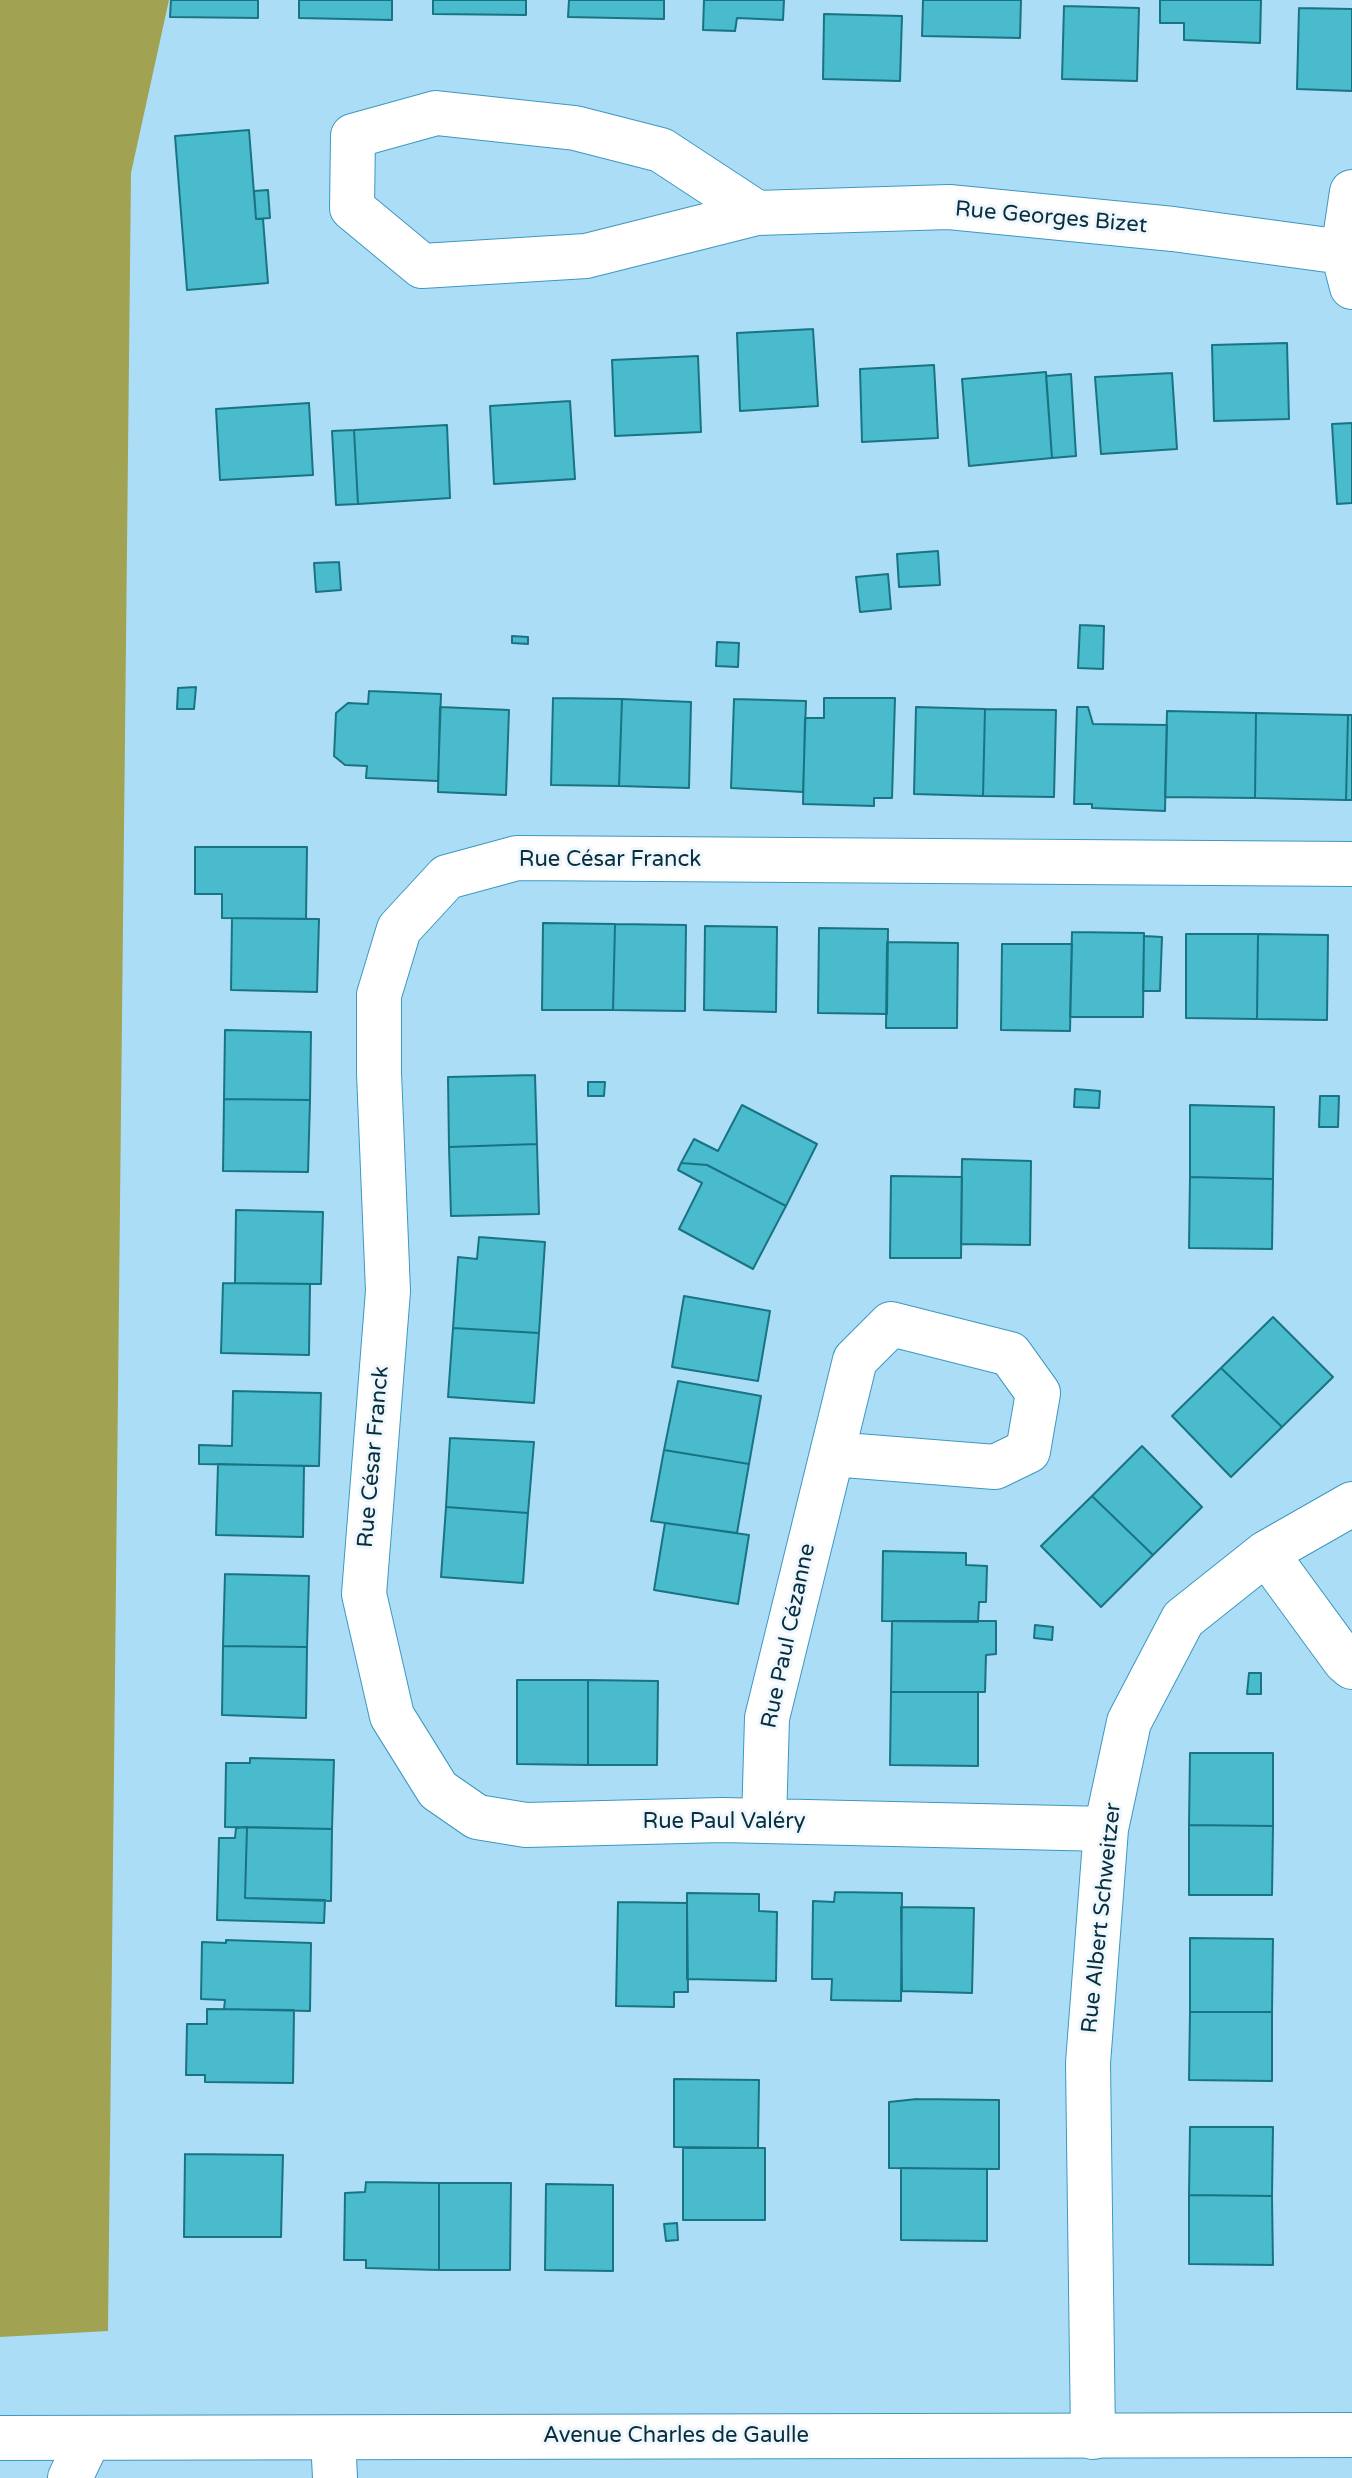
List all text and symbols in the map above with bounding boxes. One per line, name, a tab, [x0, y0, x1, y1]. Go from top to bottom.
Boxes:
street label: Rue Georges Bizet	[954, 196, 1148, 240]
street label: Rue César Franck	[519, 847, 701, 873]
street label: Rue César Franck	[353, 1365, 395, 1549]
street label: Rue Paul Cézanne	[757, 1541, 821, 1731]
street label: Rue Albert Schweitzer	[1077, 1801, 1127, 2035]
street label: Rue Paul Valéry	[643, 1809, 805, 1835]
street label: Avenue Charles de Gaulle	[543, 2423, 809, 2449]

